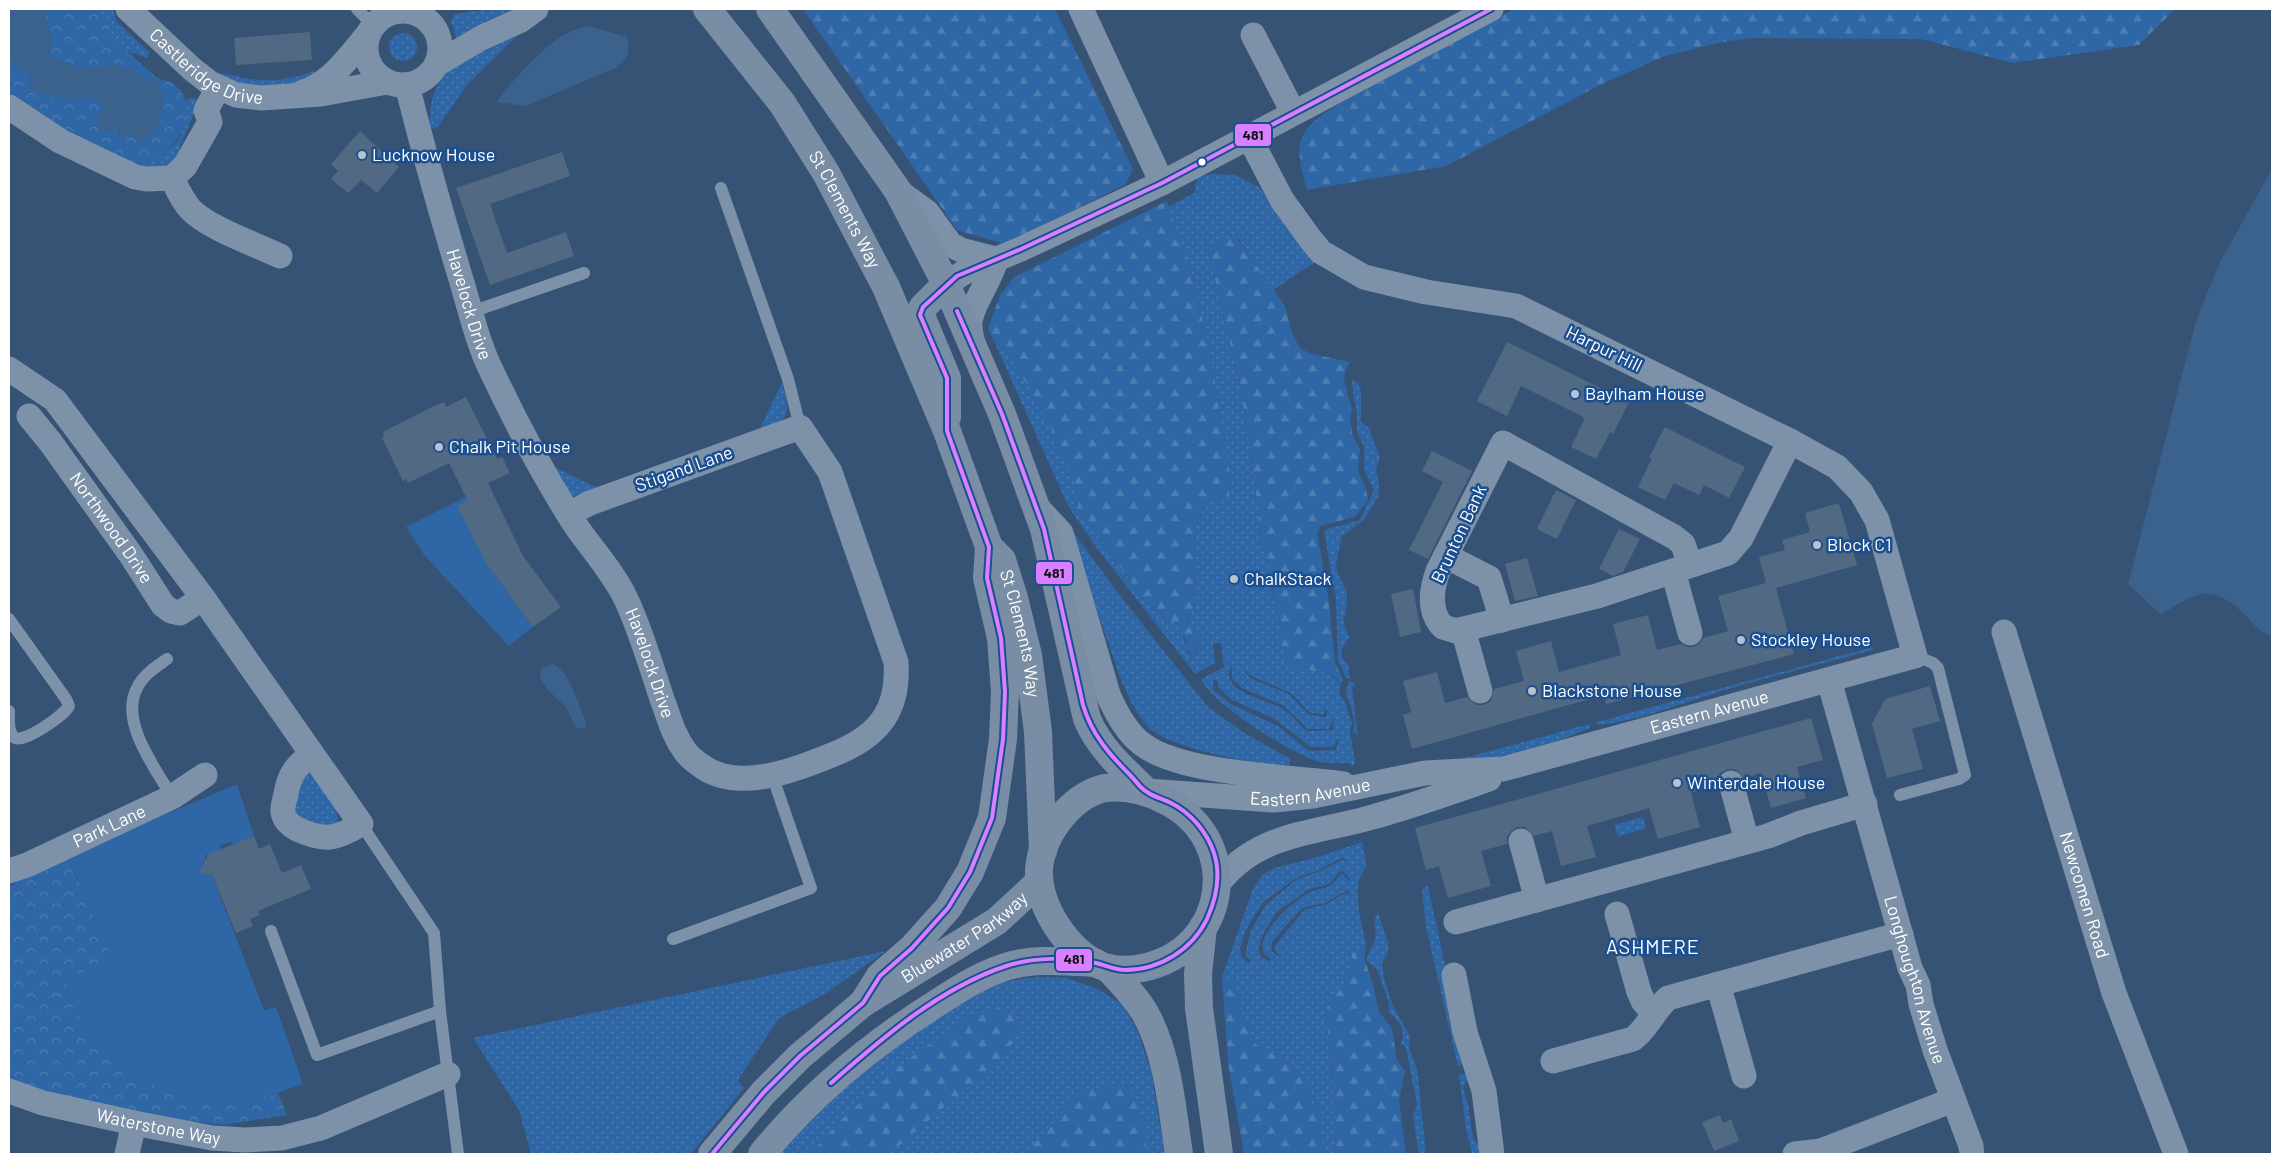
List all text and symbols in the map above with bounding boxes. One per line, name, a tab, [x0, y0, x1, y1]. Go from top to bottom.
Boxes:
street label: Castleridge Drive	[146, 23, 265, 108]
line badge: 481	[1234, 123, 1272, 147]
text: 481	[1243, 126, 1263, 143]
place label: Lucknow House	[372, 143, 495, 165]
street label: St Clements Way	[805, 146, 886, 272]
marker: Lucknow House	[356, 149, 368, 161]
unlabelled marker	[1197, 157, 1207, 167]
street label: Havelock Drive	[443, 246, 497, 363]
street label: Harpur Hill	[1563, 320, 1646, 376]
place label: Baylham House	[1585, 382, 1705, 404]
marker: Baylham House	[1569, 388, 1581, 400]
place label: Chalk Pit House	[449, 435, 570, 457]
street label: Stigand Lane	[632, 440, 735, 496]
marker: Chalk Pit House	[433, 441, 445, 453]
street label: Northwood Drive	[65, 468, 158, 587]
street label: Brunton Bank	[1426, 481, 1490, 586]
place label: Block C1	[1827, 533, 1891, 555]
marker: Block C1	[1811, 539, 1823, 551]
line badge: 481	[1035, 561, 1073, 585]
text: 481	[1044, 564, 1064, 581]
street label: St Clements Way	[996, 567, 1045, 699]
place label: ChalkStack	[1244, 567, 1332, 589]
marker: ChalkStack	[1228, 573, 1240, 585]
street label: Havelock Drive	[621, 604, 680, 721]
place label: Stockley House	[1751, 628, 1871, 650]
marker: Stockley House	[1735, 634, 1747, 646]
place label: Blackstone House	[1542, 679, 1682, 701]
marker: Blackstone House	[1526, 685, 1538, 697]
street label: Eastern Avenue	[1648, 685, 1771, 738]
place label: Winterdale House	[1687, 771, 1825, 793]
street label: Eastern Avenue	[1249, 773, 1372, 810]
marker: Winterdale House	[1671, 777, 1683, 789]
street label: Park Lane	[69, 799, 149, 852]
street label: Newcomen Road	[2056, 829, 2115, 961]
street label: Bluewater Parkway	[897, 887, 1031, 987]
street label: Longhoughton Avenue	[1880, 893, 1951, 1067]
district label: ASHMERE	[1606, 934, 1700, 958]
line badge: 481	[1055, 948, 1093, 972]
text: 481	[1064, 950, 1084, 967]
street label: Waterstone Way	[94, 1103, 221, 1148]

